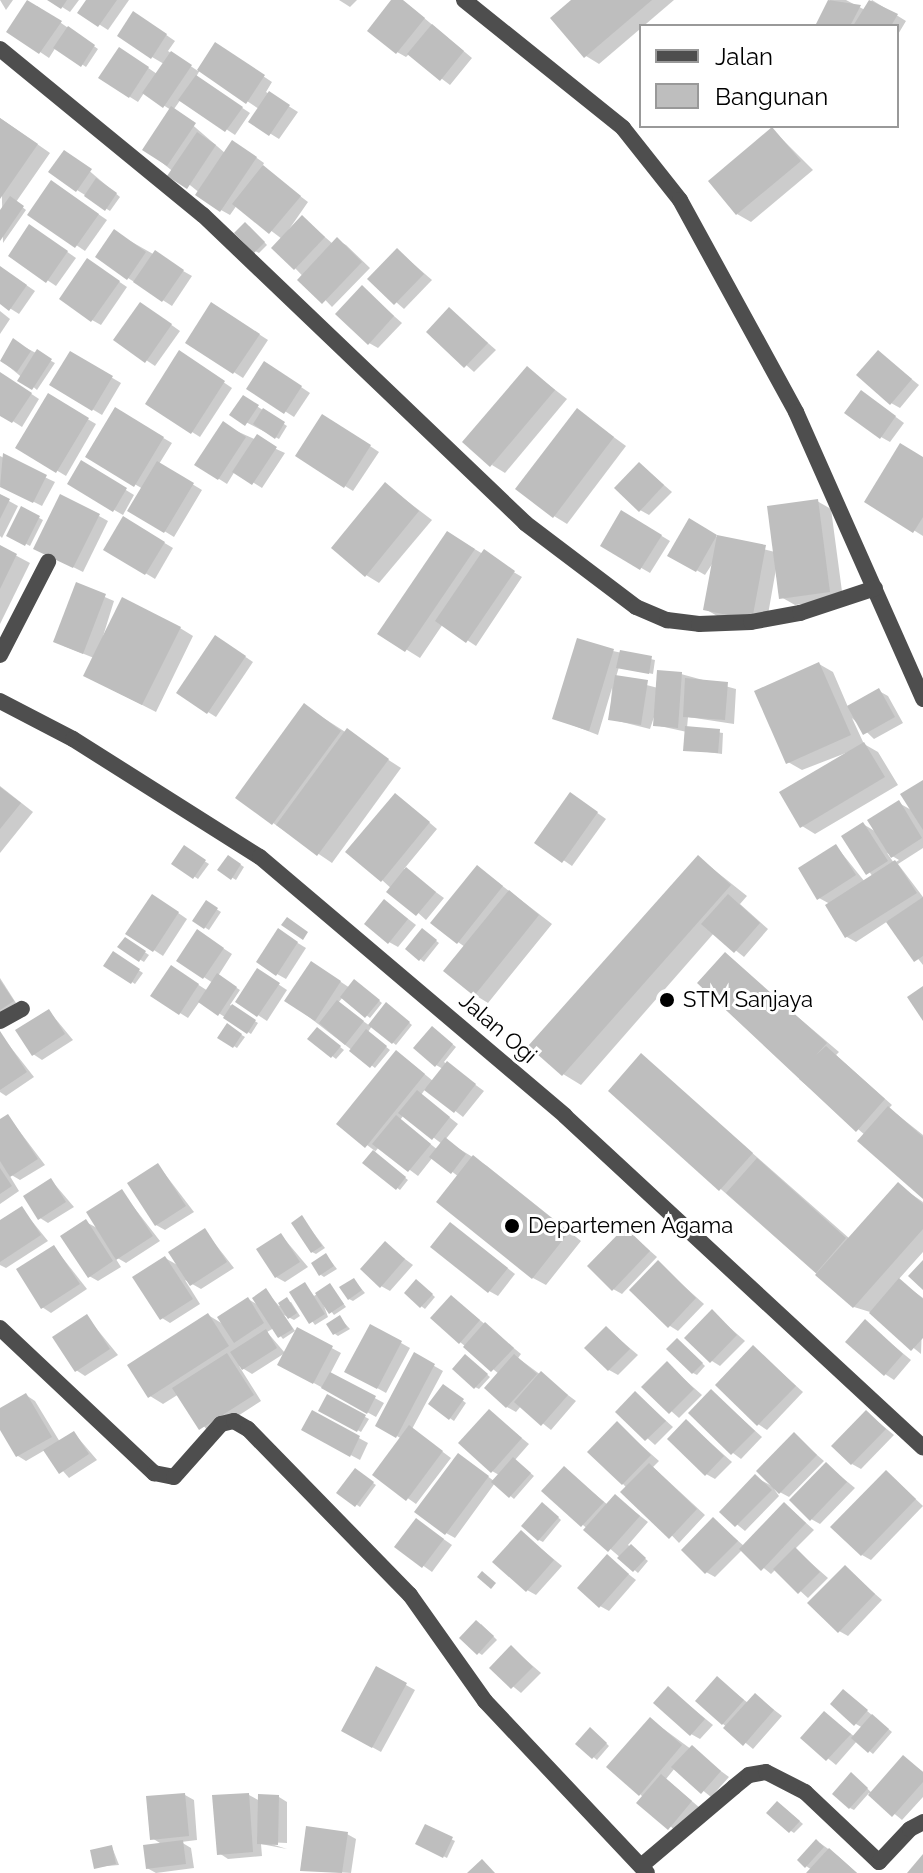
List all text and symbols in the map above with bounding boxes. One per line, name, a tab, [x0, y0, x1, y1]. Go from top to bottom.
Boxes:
legend	[639, 24, 899, 128]
text: Jalan	[715, 42, 773, 71]
text: Bangunan	[715, 82, 828, 111]
street label: Jalan Ogi	[454, 987, 542, 1069]
place label: STM Sanjaya	[683, 987, 813, 1013]
marker: STM Sanjaya	[658, 991, 676, 1009]
place label: Departemen Agama	[528, 1213, 734, 1239]
marker: Departemen Agama	[503, 1217, 521, 1235]

